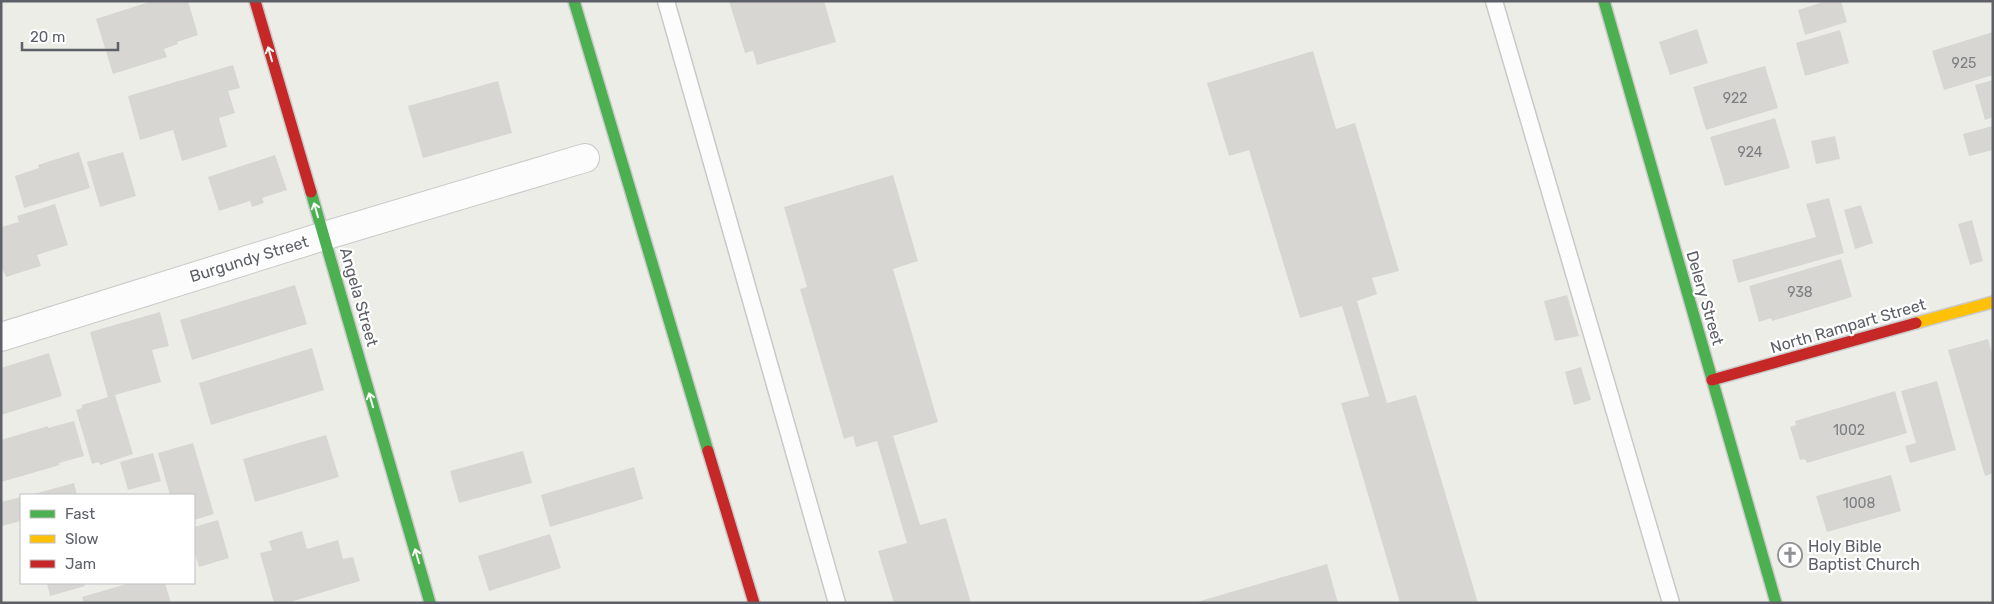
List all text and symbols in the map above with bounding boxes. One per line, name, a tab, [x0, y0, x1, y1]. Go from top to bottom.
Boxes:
scale bar	[22, 20, 119, 52]
text: 20 m	[30, 28, 65, 46]
one-way arrow	[265, 47, 275, 63]
house number: 925	[1952, 55, 1976, 72]
house number: 922	[1723, 90, 1747, 107]
house number: 924	[1737, 144, 1763, 161]
one-way arrow	[311, 203, 321, 219]
street label: Burgundy Street	[187, 232, 311, 286]
street label: Angela Street	[336, 245, 382, 349]
street label: Delery Street	[1682, 249, 1728, 347]
house number: 938	[1787, 284, 1813, 301]
street label: North Rampart Street	[1768, 295, 1928, 357]
one-way arrow	[366, 392, 376, 408]
house number: 1002	[1833, 422, 1865, 439]
legend	[20, 494, 195, 584]
house number: 1008	[1843, 495, 1875, 512]
text: Fast	[65, 505, 95, 523]
text: Slow	[65, 530, 98, 548]
place label: Holy Bible Baptist Church	[1808, 537, 1920, 574]
church icon: Holy Bible Baptist Church	[1777, 542, 1803, 568]
one-way arrow	[411, 548, 421, 564]
text: Jam	[65, 555, 96, 573]

